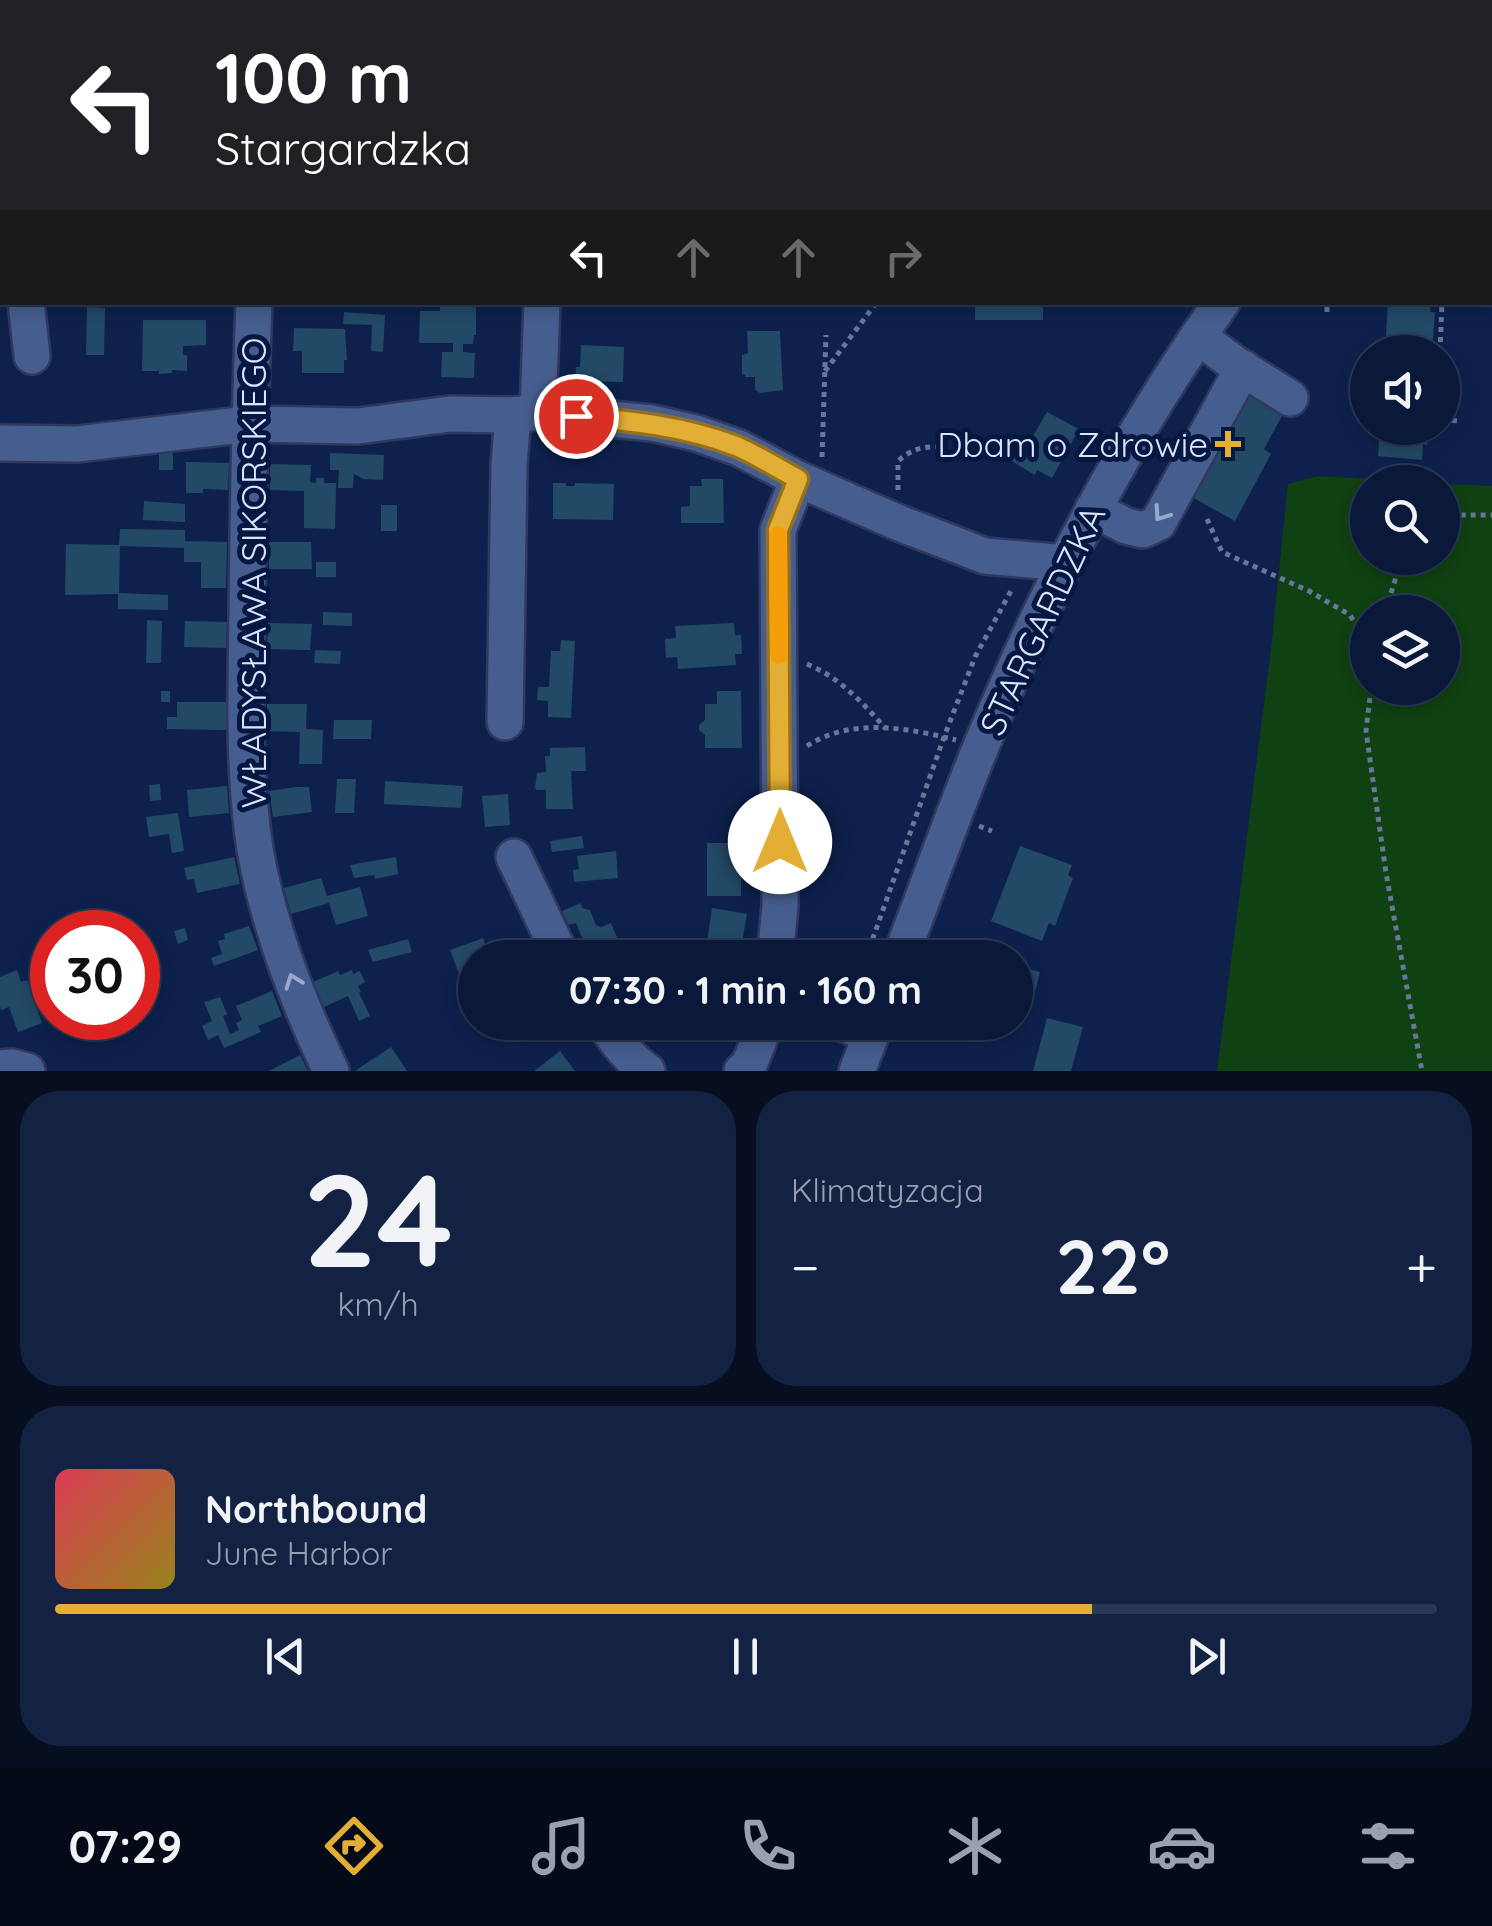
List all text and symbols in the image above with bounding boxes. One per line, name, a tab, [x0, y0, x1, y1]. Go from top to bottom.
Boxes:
text: 100 m	[215, 33, 412, 121]
icon: left	[50, 40, 180, 170]
text: Stargardzka	[215, 120, 471, 176]
icon: left	[561, 230, 616, 285]
icon: ahead	[666, 230, 721, 285]
icon: ahead	[771, 230, 826, 285]
icon: right	[876, 230, 931, 285]
map controls	[1350, 335, 1460, 705]
button: sound	[1350, 335, 1460, 445]
street label: WŁADYSŁAWA SIKORSKIEGO	[231, 337, 275, 809]
pin	[534, 374, 619, 459]
icon: arrive	[549, 389, 604, 444]
place label: Dbam o Zdrowie	[937, 422, 1208, 466]
marker: Dbam o Zdrowie	[1217, 433, 1239, 455]
button: search	[1350, 465, 1460, 575]
street label: STARGARDZKA	[970, 498, 1114, 742]
one-way arrow	[1155, 503, 1173, 521]
button: layers	[1350, 595, 1460, 705]
position arrow	[728, 790, 832, 894]
speed limit sign: 30	[30, 910, 160, 1040]
text: 07:30 · 1 min · 160 m	[569, 966, 922, 1014]
one-way arrow	[284, 974, 305, 991]
text: 24	[303, 1137, 453, 1300]
text: Klimatyzacja	[791, 1170, 984, 1210]
text: 22°	[1055, 1219, 1170, 1313]
text: −	[791, 1232, 820, 1301]
text: +	[1406, 1232, 1437, 1301]
text: km/h	[337, 1284, 419, 1324]
text: Northbound	[205, 1485, 427, 1533]
text: June Harbor	[205, 1533, 393, 1573]
icon: previous	[258, 1629, 313, 1684]
icon: pause	[718, 1629, 773, 1684]
icon: next	[1179, 1629, 1234, 1684]
icon: directions	[319, 1811, 389, 1881]
icon: music	[526, 1811, 596, 1881]
icon: phone	[733, 1811, 803, 1881]
icon: climate	[940, 1811, 1010, 1881]
icon: car	[1147, 1811, 1217, 1881]
icon: filters	[1353, 1811, 1423, 1881]
text: 07:29	[68, 1818, 182, 1874]

